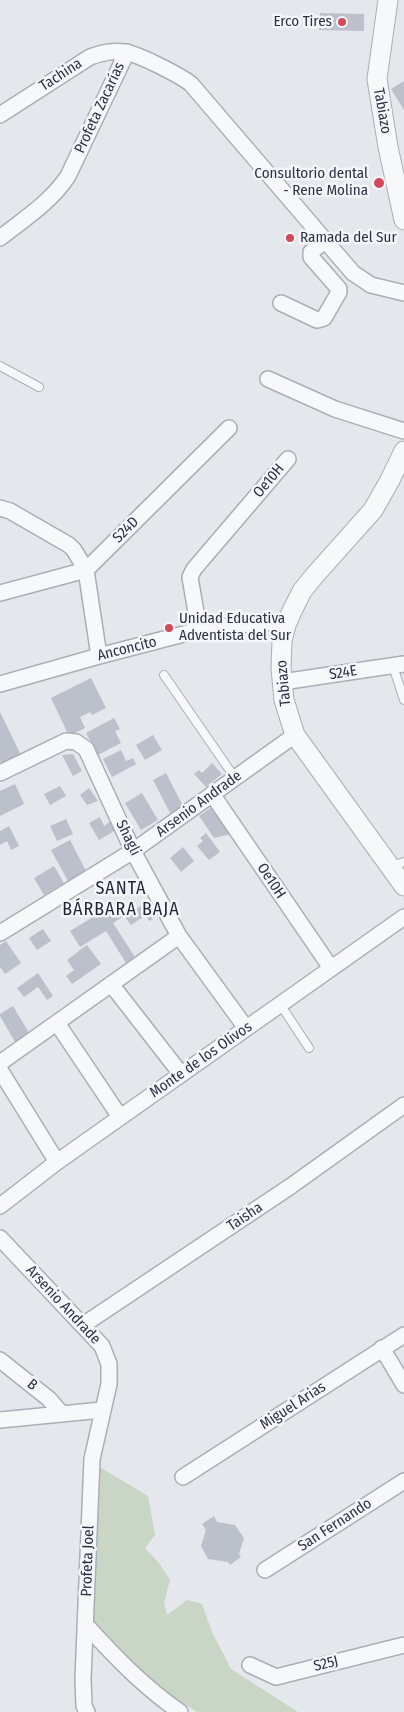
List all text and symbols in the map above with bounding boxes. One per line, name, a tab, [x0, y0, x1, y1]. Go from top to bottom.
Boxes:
place label: Erco Tires	[273, 13, 332, 31]
marker: Erco Tires	[336, 16, 348, 28]
street label: Tachina	[36, 55, 86, 95]
street label: Profeta Zacarías	[71, 60, 129, 156]
street label: Tabiazo	[369, 87, 395, 135]
place label: Consultorio dental - Rene Molina	[254, 165, 368, 200]
marker: Consultorio dental - Rene Molina	[372, 176, 386, 190]
place label: Ramada del Sur	[300, 229, 397, 247]
marker: Ramada del Sur	[284, 232, 296, 244]
street label: Oe10H	[250, 460, 288, 502]
street label: S24D	[109, 513, 143, 547]
place label: Unidad Educativa Adventista del Sur	[179, 610, 291, 645]
marker: Unidad Educativa Adventista del Sur	[163, 622, 175, 634]
street label: Anconcito	[95, 633, 159, 665]
street label: Tabiazo	[273, 659, 295, 707]
street label: S24E	[328, 662, 358, 684]
street label: Arsenio Andrade	[153, 767, 245, 841]
street label: Shagli	[112, 817, 144, 859]
street label: Oe10H	[253, 860, 289, 902]
district label: SANTA BÁRBARA BAJA	[61, 878, 181, 921]
street label: Monte de los Olivos	[146, 1018, 256, 1102]
street label: Taisha	[224, 1199, 266, 1235]
street label: Arsenio Andrade	[22, 1262, 104, 1348]
street label: B	[23, 1375, 41, 1395]
street label: Miguel Arias	[257, 1378, 329, 1434]
street label: San Fernando	[295, 1495, 375, 1555]
street label: Profeta Joel	[78, 1525, 98, 1597]
street label: S25J	[312, 1652, 340, 1676]

